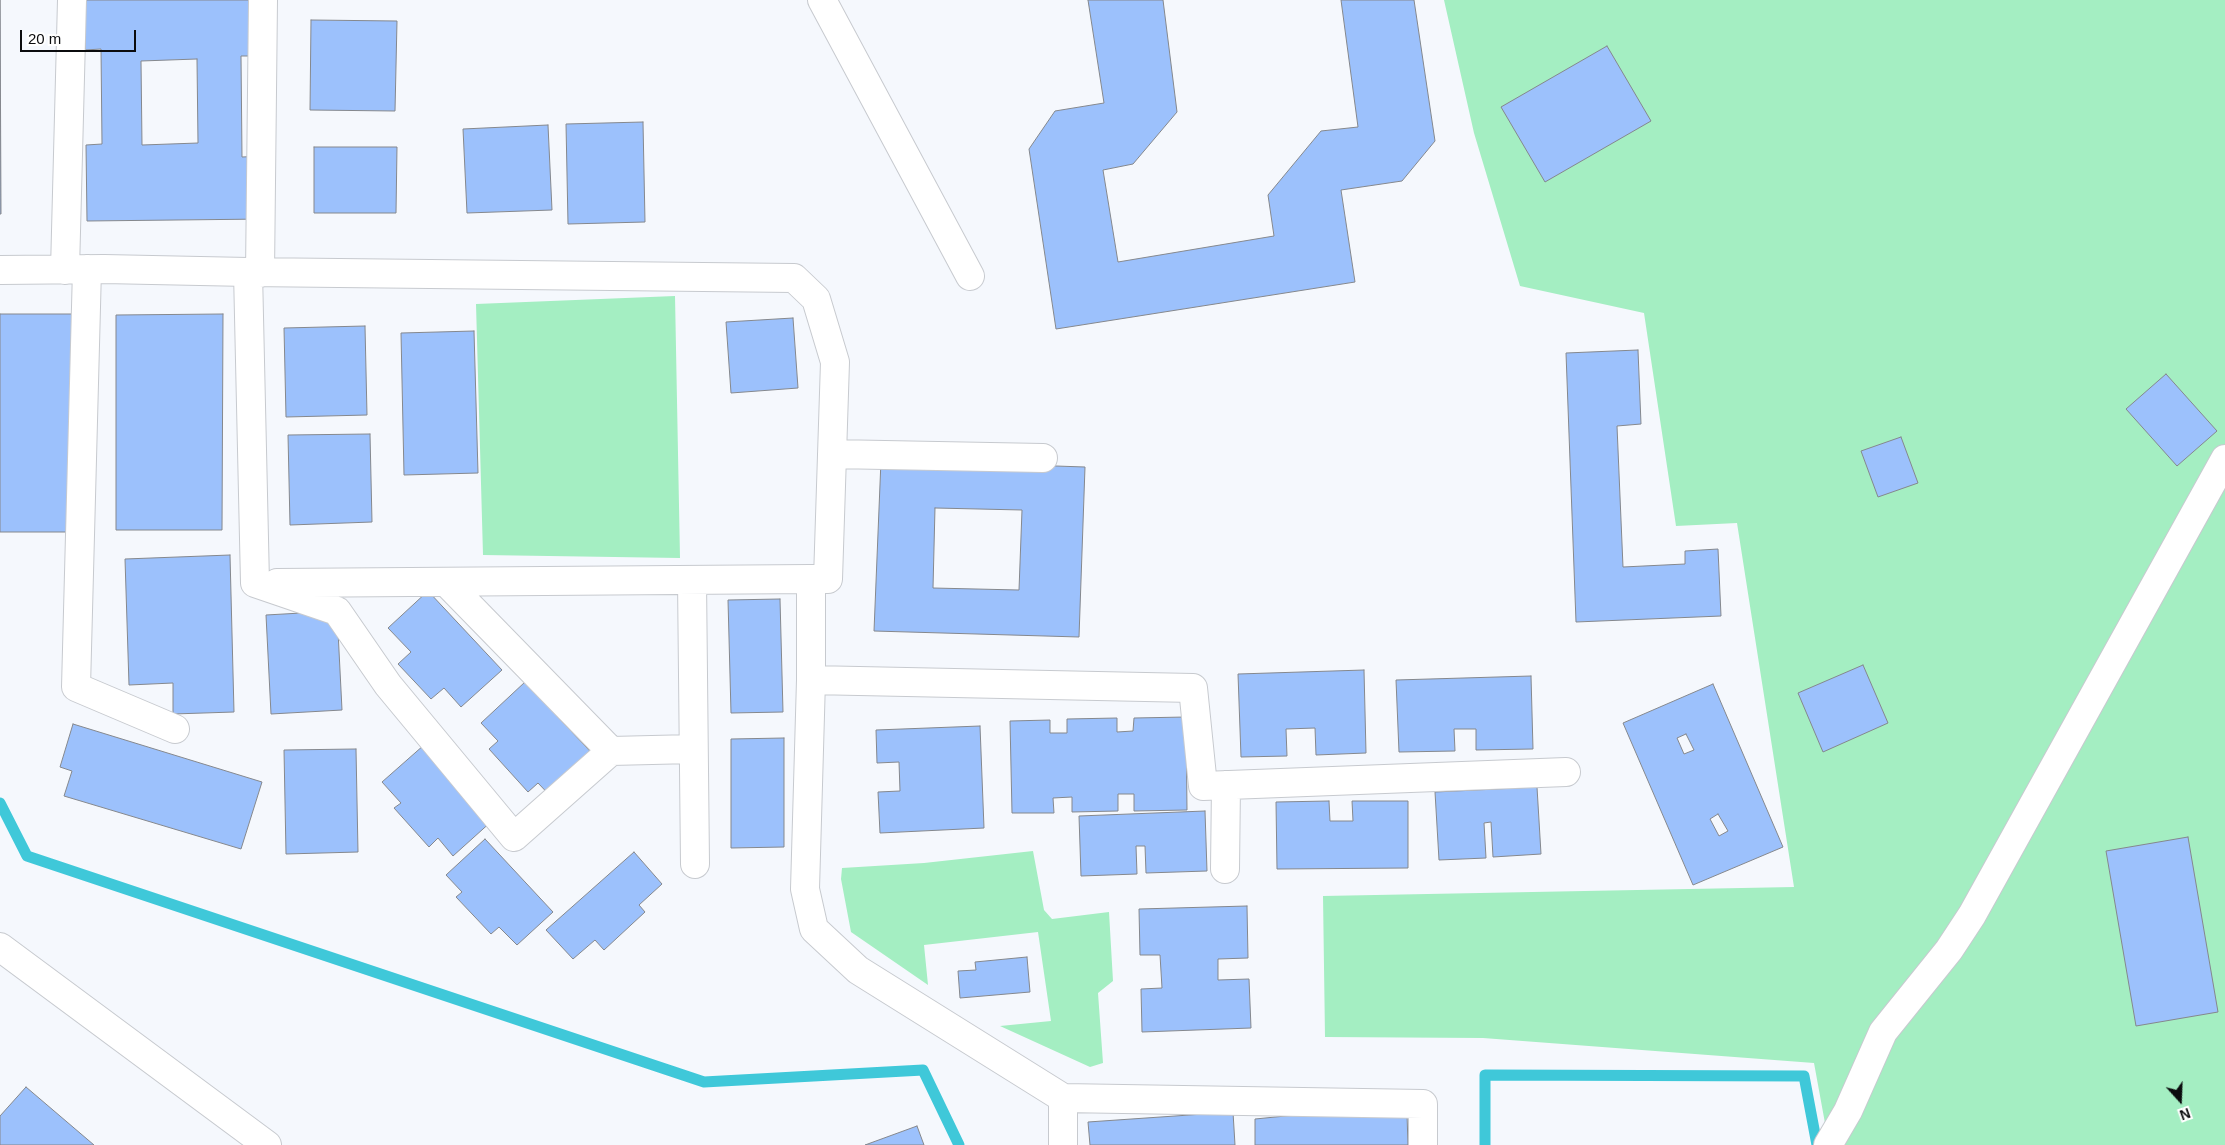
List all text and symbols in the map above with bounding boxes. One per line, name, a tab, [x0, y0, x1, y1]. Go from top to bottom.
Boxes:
scale bar	[22, 20, 139, 52]
text: 20 m	[28, 30, 61, 47]
north arrow	[2155, 1075, 2205, 1125]
text: N	[2178, 1105, 2193, 1123]

